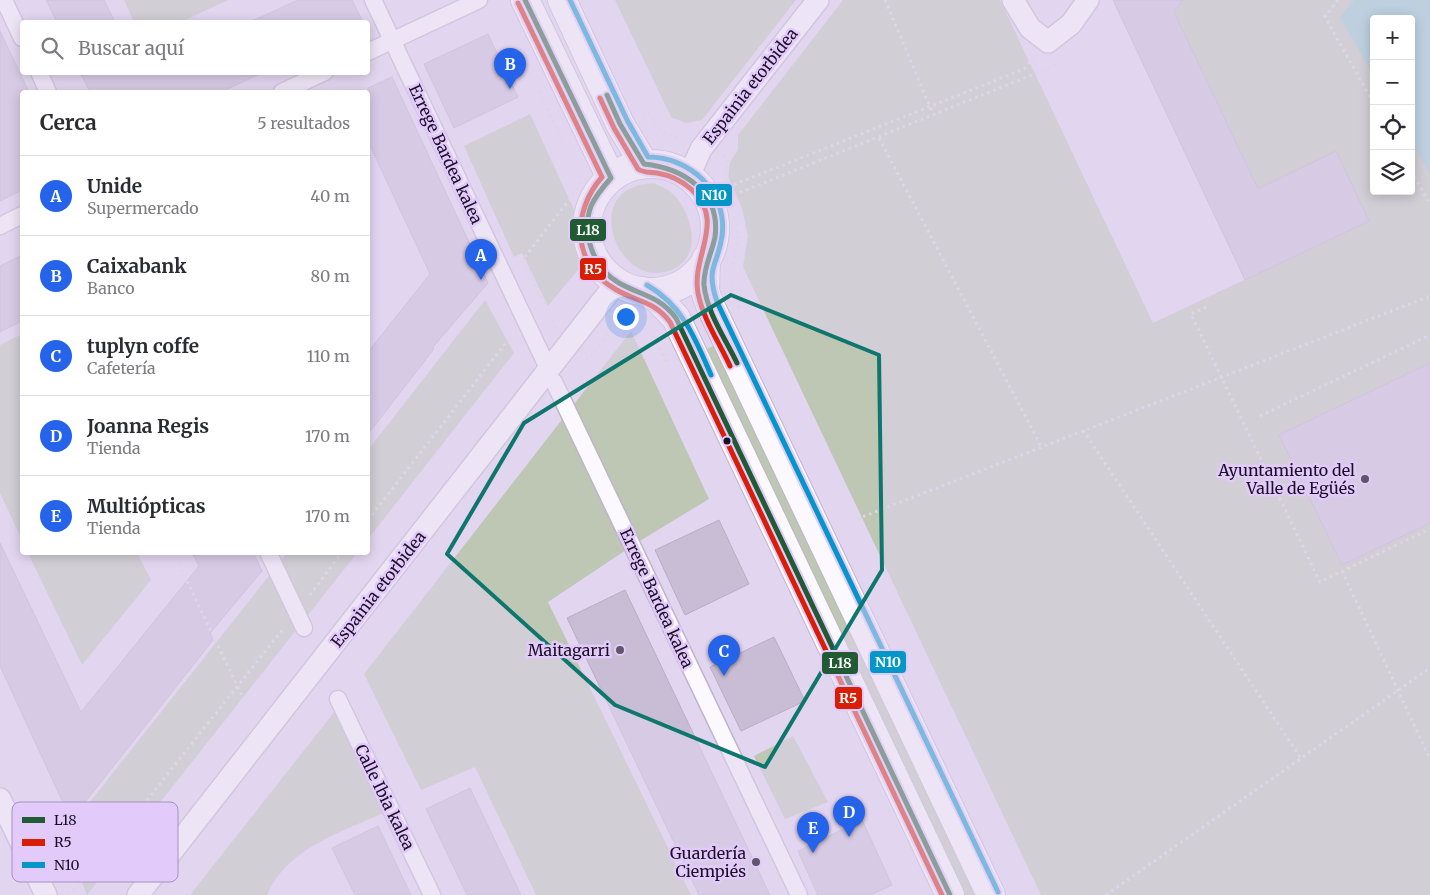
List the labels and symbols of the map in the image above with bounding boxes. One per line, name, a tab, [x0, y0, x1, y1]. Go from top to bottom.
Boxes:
street label: Espainia etorbidea	[698, 24, 802, 148]
pin: B	[494, 48, 526, 89]
street label: Errege Bardea kalea	[405, 81, 487, 227]
line badge: N10	[695, 183, 733, 207]
text: N10	[701, 186, 727, 204]
line badge: L18	[569, 218, 607, 242]
text: L18	[576, 221, 600, 239]
pin: A	[465, 239, 497, 280]
line badge: R5	[579, 257, 607, 281]
text: R5	[584, 260, 602, 278]
your location	[613, 304, 639, 330]
unlabelled marker	[722, 436, 732, 446]
place label: Ayuntamiento del Valle de Egüés	[1217, 460, 1355, 498]
marker: Ayuntamiento del Valle de Egüés	[1359, 473, 1371, 485]
street label: Errege Bardea kalea	[616, 525, 698, 671]
street label: Espainia etorbidea	[326, 527, 430, 651]
pin: C	[708, 635, 740, 676]
place label: Maitagarri	[528, 640, 610, 660]
marker: Maitagarri	[614, 644, 626, 656]
line badge: N10	[869, 650, 907, 674]
line badge: L18	[821, 651, 859, 675]
text: N10	[875, 653, 901, 671]
text: L18	[828, 654, 852, 672]
line badge: R5	[834, 686, 863, 710]
text: R5	[839, 689, 857, 707]
street label: Calle Ibia kalea	[351, 741, 419, 853]
pin: D	[833, 796, 865, 837]
legend	[12, 802, 178, 882]
text: L18	[54, 811, 77, 829]
pin: E	[797, 812, 829, 853]
text: R5	[54, 833, 72, 851]
place label: Guardería Ciempiés	[670, 843, 746, 881]
text: N10	[54, 856, 80, 874]
marker: Guardería Ciempiés	[750, 856, 762, 868]

